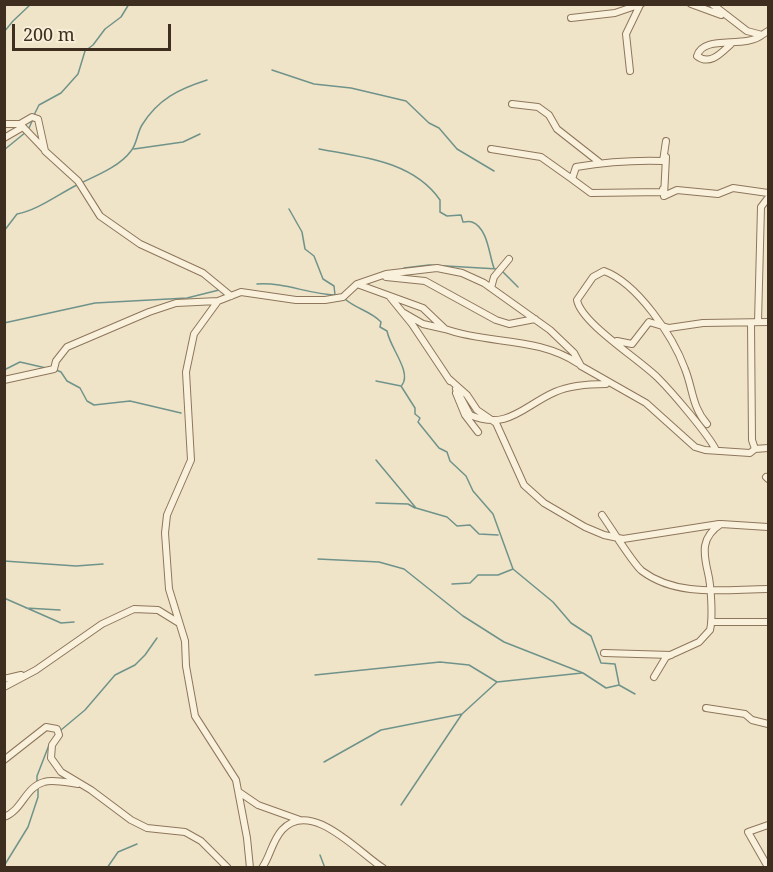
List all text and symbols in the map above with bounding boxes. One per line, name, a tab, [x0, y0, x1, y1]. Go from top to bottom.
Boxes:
scale bar	[15, 12, 174, 50]
text: 200 m	[23, 22, 75, 46]

